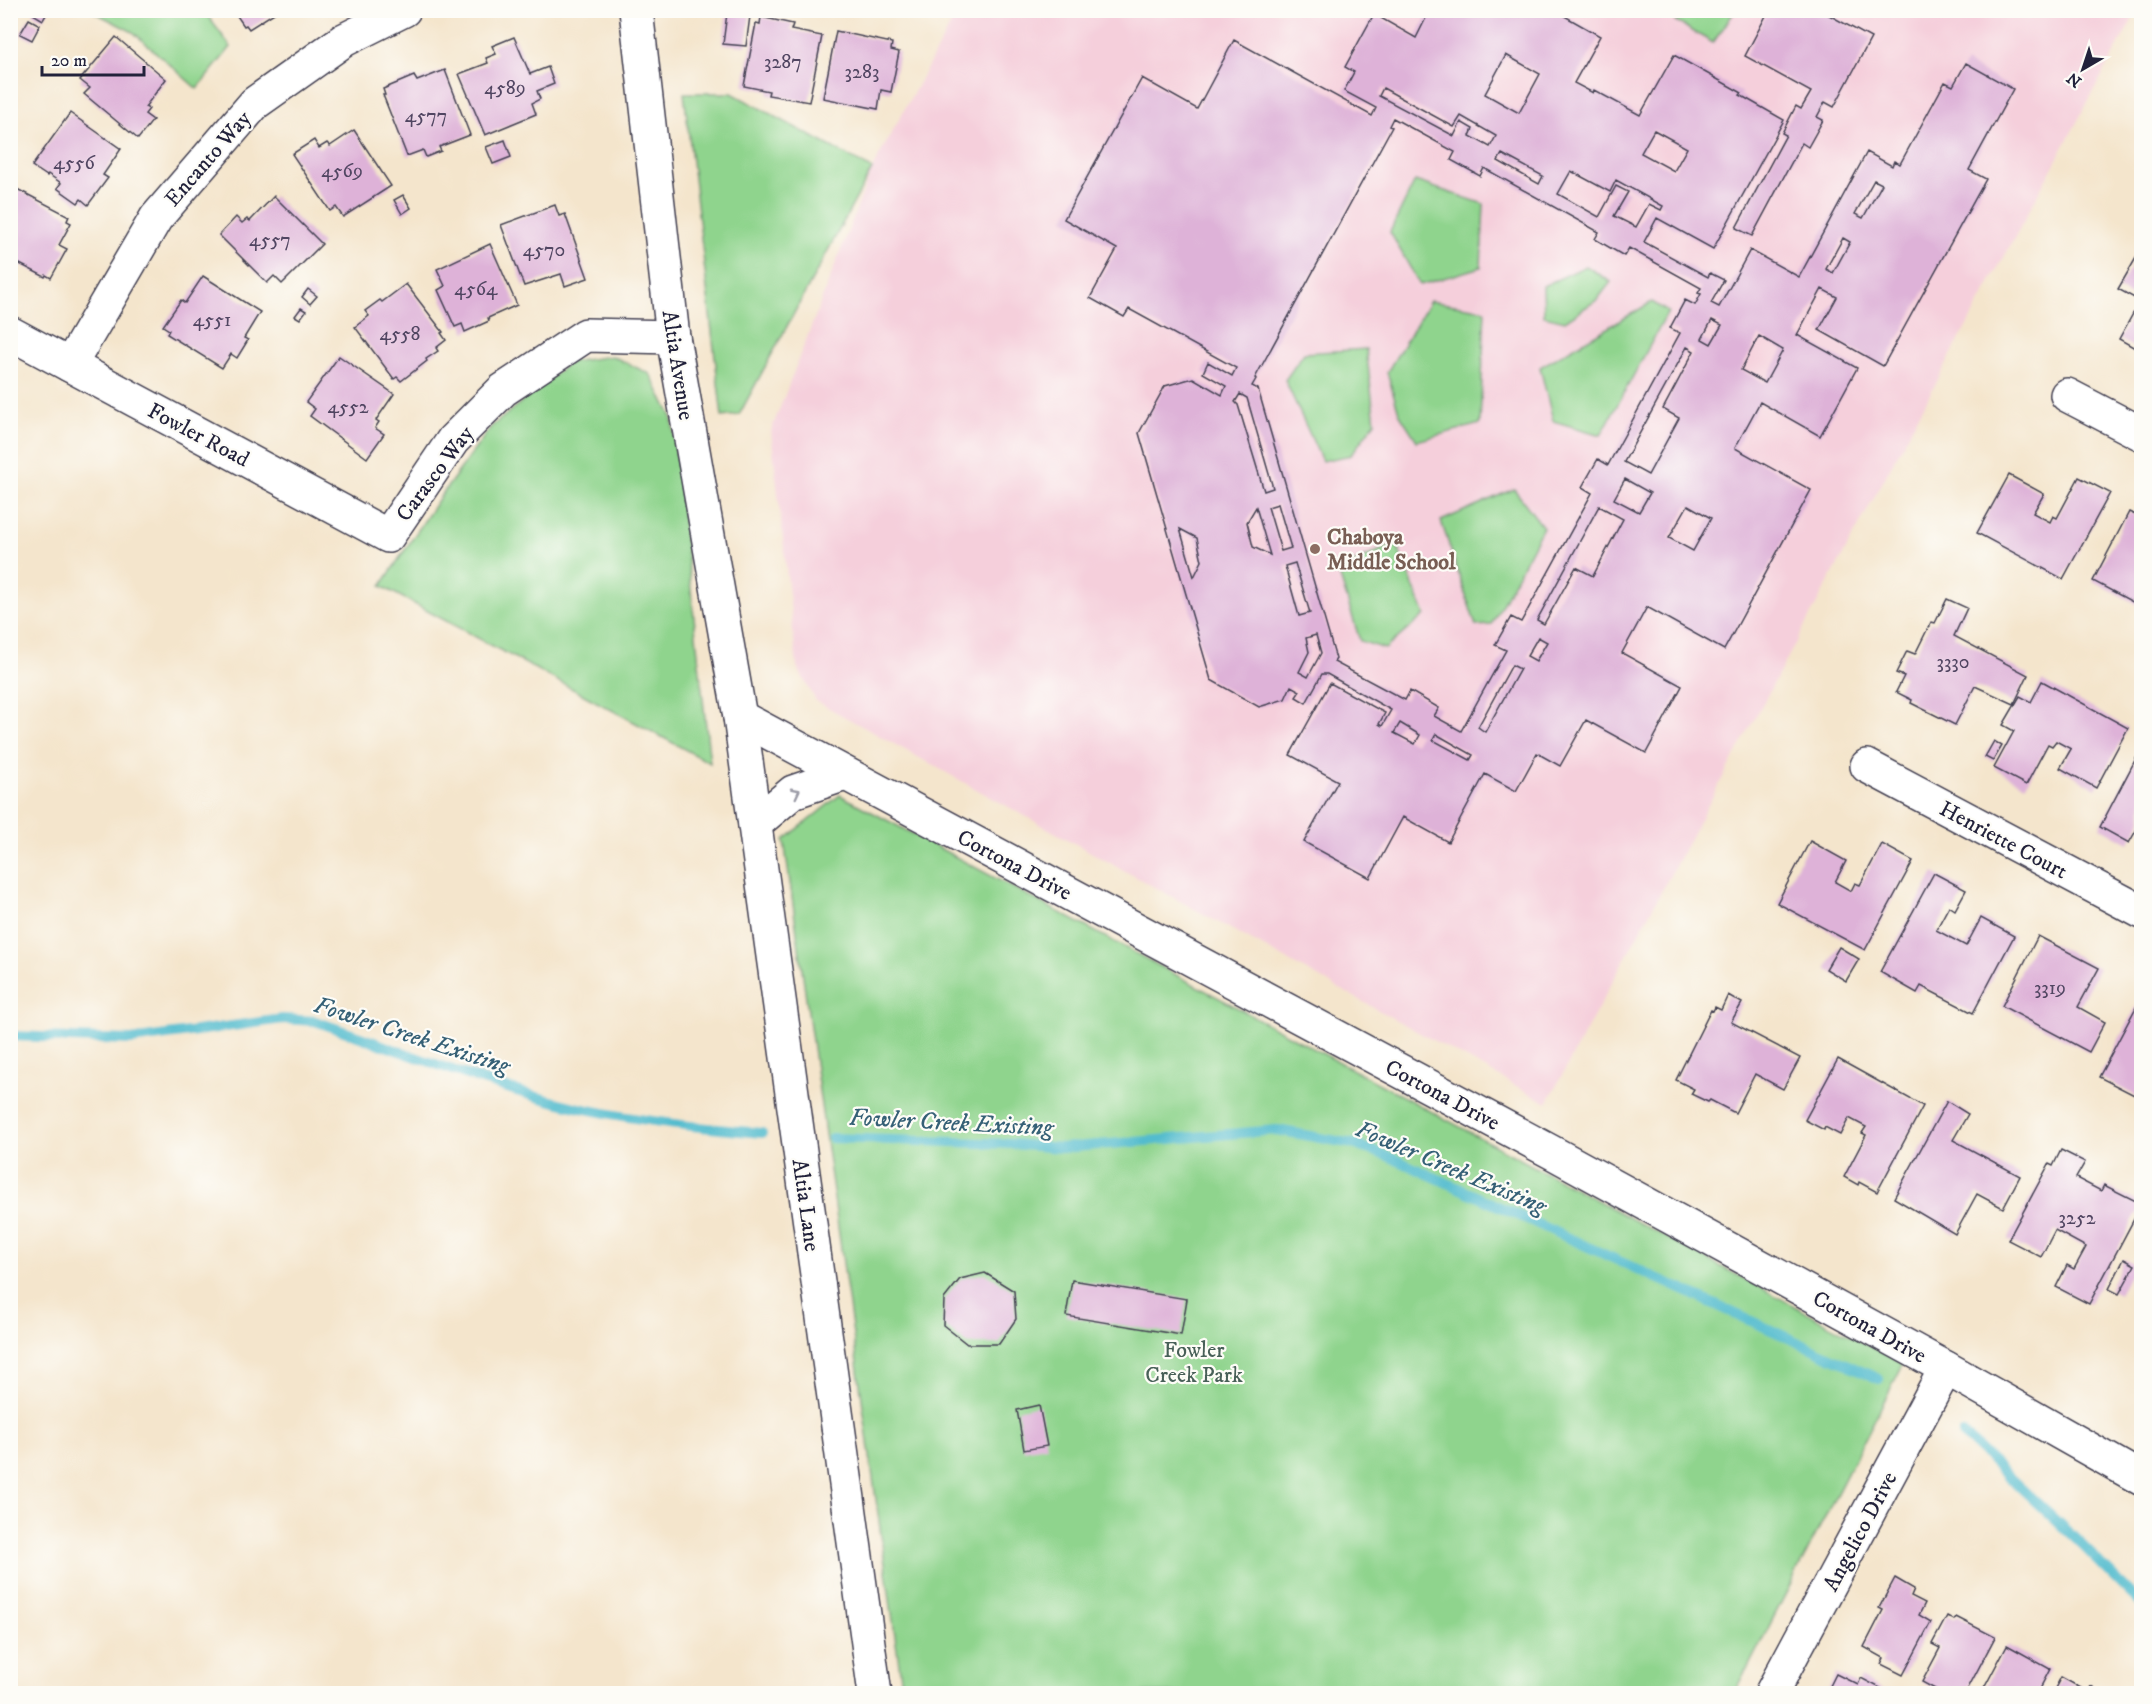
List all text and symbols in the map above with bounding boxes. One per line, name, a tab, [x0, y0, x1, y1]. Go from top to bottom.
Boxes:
scale bar	[42, 39, 144, 77]
north arrow	[2053, 39, 2113, 99]
text: 20 m	[51, 50, 87, 72]
house number: 3287	[764, 50, 802, 75]
house number: 3283	[845, 60, 879, 85]
text: N	[2063, 68, 2086, 92]
house number: 4589	[484, 76, 526, 101]
house number: 4577	[405, 104, 447, 129]
street label: Encanto Way	[159, 105, 257, 212]
house number: 4556	[53, 151, 95, 176]
house number: 4569	[321, 159, 363, 184]
house number: 4557	[249, 228, 291, 253]
house number: 4570	[523, 238, 565, 263]
house number: 4564	[454, 277, 498, 302]
house number: 4551	[193, 308, 231, 333]
street label: Altia Avenue	[656, 308, 700, 422]
house number: 4558	[379, 322, 421, 347]
house number: 4552	[327, 395, 369, 420]
street label: Fowler Road	[143, 397, 254, 473]
street label: Carasco Way	[391, 421, 480, 527]
place label: Chaboya Middle School	[1327, 524, 1456, 576]
marker: Chaboya Middle School	[1308, 542, 1322, 556]
house number: 3330	[1936, 650, 1970, 675]
one-way arrow	[790, 788, 801, 799]
street label: Henriette Court	[1935, 795, 2072, 885]
street label: Cortona Drive	[952, 824, 1076, 907]
house number: 3319	[2034, 976, 2066, 1001]
water label: Fowler Creek Existing	[310, 990, 515, 1082]
street label: Cortona Drive	[1380, 1054, 1504, 1137]
water label: Fowler Creek Existing	[848, 1103, 1056, 1143]
water label: Fowler Creek Existing	[1351, 1114, 1552, 1222]
street label: Altia Lane	[786, 1157, 825, 1253]
house number: 3252	[2059, 1206, 2096, 1231]
street label: Cortona Drive	[1808, 1285, 1931, 1370]
park label: Fowler Creek Park	[1145, 1337, 1243, 1389]
street label: Angelico Drive	[1818, 1467, 1903, 1596]

